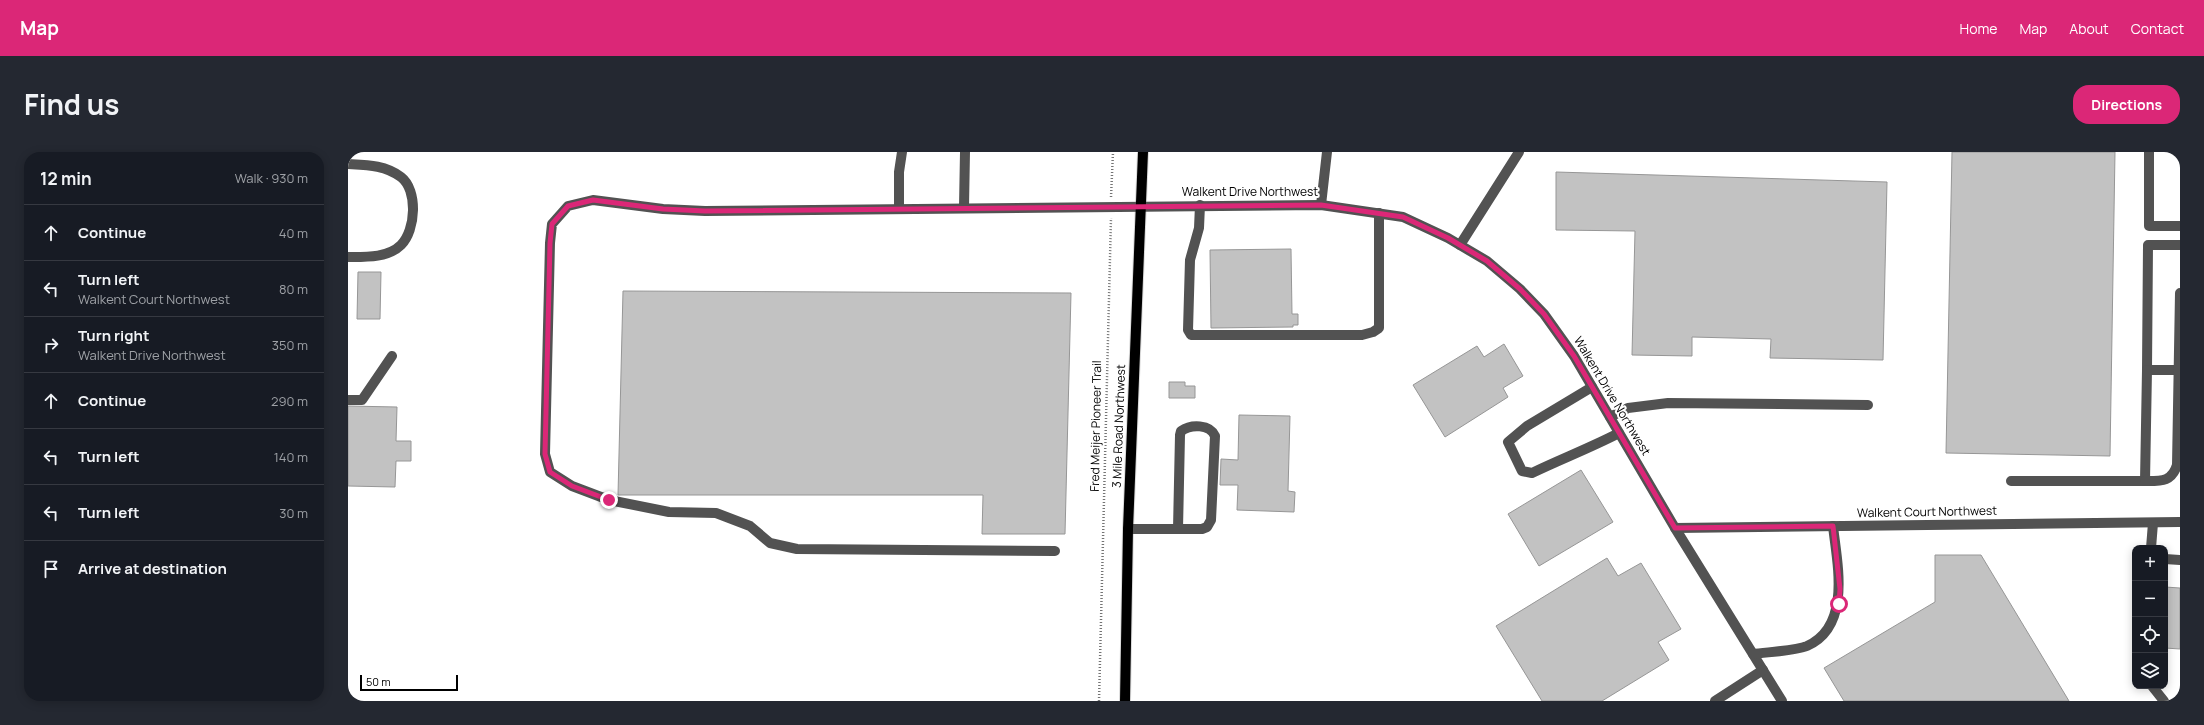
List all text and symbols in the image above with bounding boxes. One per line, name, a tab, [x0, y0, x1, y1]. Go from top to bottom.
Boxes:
text: Map	[20, 15, 59, 41]
text: Home	[1960, 19, 1997, 38]
text: Map	[2019, 19, 2047, 38]
text: About	[2069, 19, 2109, 38]
text: Contact	[2131, 19, 2184, 38]
text: Find us	[24, 85, 119, 123]
button: Directions	[2073, 85, 2180, 124]
text: 12 min	[40, 167, 92, 190]
text: Walk · 930 m	[235, 169, 308, 187]
street label: Walkent Drive Northwest	[1182, 183, 1318, 200]
icon: ahead	[40, 222, 62, 244]
text: Continue	[78, 222, 146, 243]
text: 40 m	[279, 224, 308, 242]
text: Turn left	[78, 269, 140, 290]
icon: left	[40, 278, 62, 300]
text: 80 m	[279, 280, 308, 298]
text: Walkent Court Northwest	[78, 290, 230, 308]
text: Turn right	[78, 325, 149, 346]
street label: Walkent Drive Northwest	[1570, 333, 1655, 459]
icon: right	[40, 334, 62, 356]
text: 350 m	[272, 336, 308, 354]
text: Walkent Drive Northwest	[78, 346, 226, 364]
street label: Fred Meijer Pioneer Trail	[1086, 360, 1105, 492]
street label: 3 Mile Road Northwest	[1108, 364, 1129, 488]
icon: ahead	[40, 390, 62, 412]
text: Continue	[78, 390, 146, 411]
text: 290 m	[271, 392, 308, 410]
icon: left	[40, 446, 62, 468]
text: Turn left	[78, 446, 140, 467]
text: 140 m	[274, 448, 308, 466]
route end	[600, 491, 618, 509]
icon: left	[40, 502, 62, 524]
text: Turn left	[78, 502, 140, 523]
street label: Walkent Court Northwest	[1857, 502, 1997, 521]
text: 30 m	[279, 504, 308, 522]
map controls	[2132, 545, 2168, 689]
button: +	[2132, 545, 2168, 581]
icon: arrive	[40, 558, 62, 580]
text: Arrive at destination	[78, 558, 227, 579]
button: −	[2132, 581, 2168, 617]
route start	[1830, 595, 1848, 613]
button: locate	[2132, 617, 2168, 653]
button: layers	[2132, 653, 2168, 689]
scale bar	[360, 673, 458, 692]
text: 50 m	[366, 674, 391, 689]

